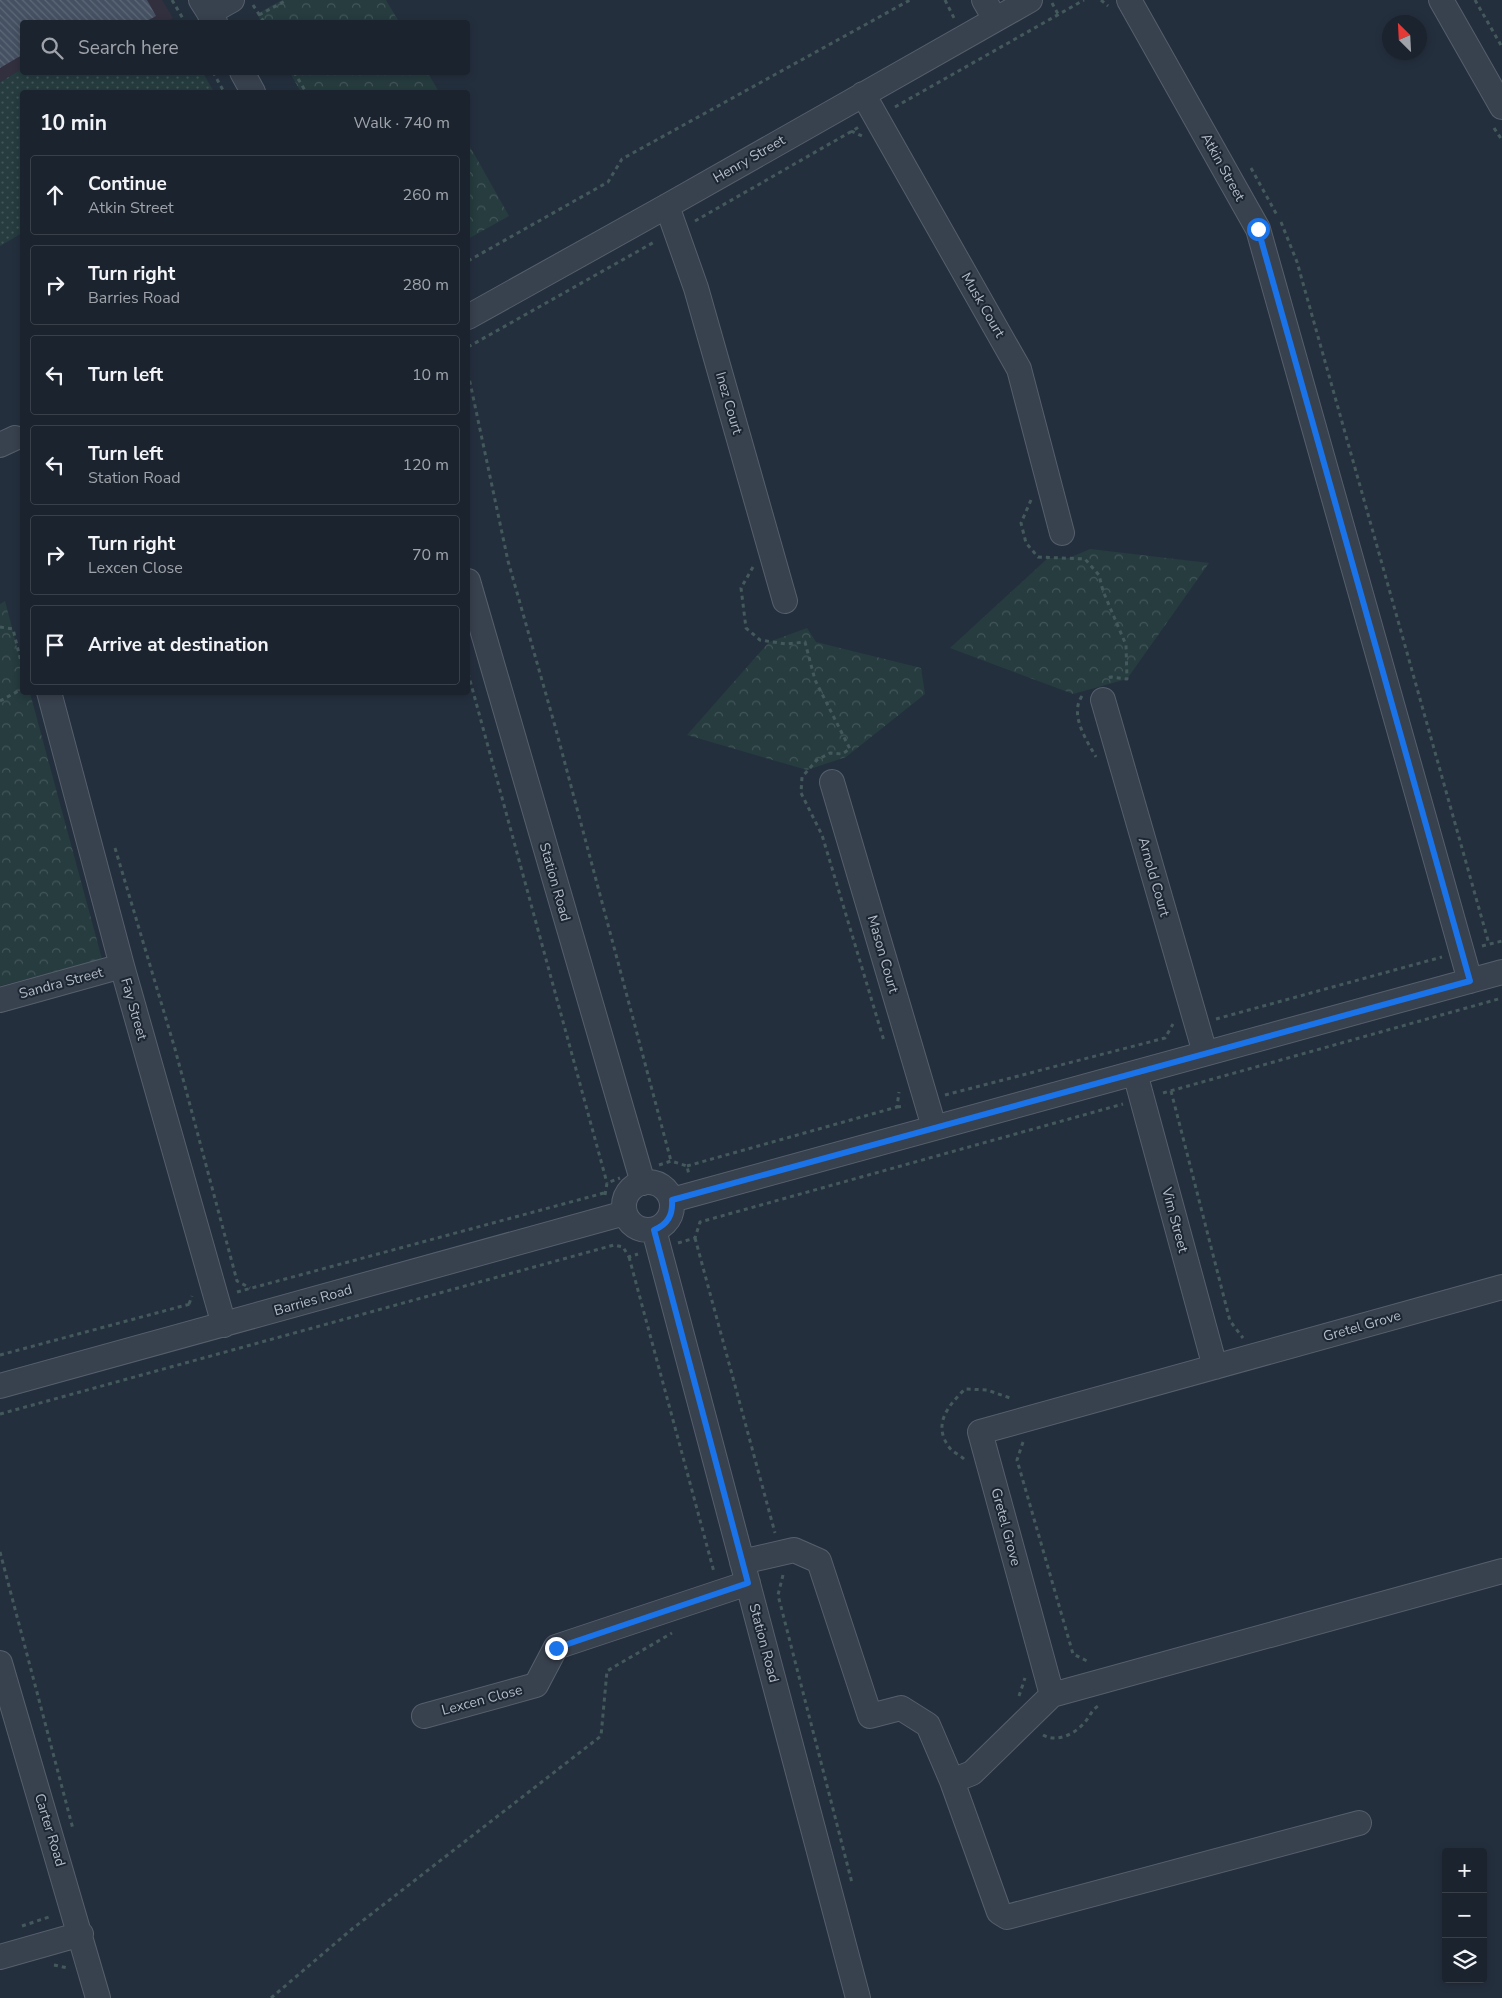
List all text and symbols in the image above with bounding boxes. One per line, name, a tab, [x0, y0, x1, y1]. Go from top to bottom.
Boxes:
north arrow	[1382, 15, 1427, 60]
search box	[20, 20, 470, 75]
icon: search	[38, 34, 66, 62]
text: Search here	[78, 35, 179, 61]
text: 10 min	[40, 109, 107, 137]
text: Walk · 740 m	[354, 112, 450, 134]
street label: Atkin Street	[1197, 130, 1250, 204]
street label: Henry Street	[709, 131, 789, 187]
text: Continue	[88, 171, 167, 197]
icon: ahead	[41, 181, 69, 209]
text: 260 m	[402, 184, 449, 206]
text: Atkin Street	[88, 197, 174, 219]
route start	[1247, 218, 1270, 241]
text: Turn right	[88, 261, 175, 287]
street label: Musk Court	[957, 269, 1009, 341]
icon: right	[41, 271, 69, 299]
text: 280 m	[402, 274, 449, 296]
text: Barries Road	[88, 287, 180, 309]
icon: left	[41, 361, 69, 389]
text: Turn left	[88, 362, 163, 388]
text: 10 m	[412, 364, 449, 386]
street label: Inez Court	[711, 370, 747, 436]
text: Turn left	[88, 441, 163, 467]
icon: left	[41, 451, 69, 479]
text: 120 m	[402, 454, 449, 476]
text: Station Road	[88, 467, 181, 489]
text: Turn right	[88, 531, 175, 557]
icon: right	[41, 541, 69, 569]
text: 70 m	[412, 544, 449, 566]
text: Lexcen Close	[88, 557, 183, 579]
icon: arrive	[41, 631, 69, 659]
text: Arrive at destination	[88, 632, 269, 658]
street label: Arnold Court	[1134, 835, 1174, 919]
street label: Station Road	[535, 840, 575, 924]
street label: Mason Court	[863, 913, 903, 995]
street label: Sandra Street	[17, 963, 105, 1003]
street label: Fay Street	[116, 976, 152, 1042]
street label: Vim Street	[1157, 1184, 1193, 1255]
street label: Barries Road	[272, 1280, 354, 1320]
street label: Gretel Grove	[1321, 1306, 1403, 1346]
street label: Gretel Grove	[986, 1486, 1026, 1568]
street label: Station Road	[744, 1601, 784, 1685]
route end	[545, 1637, 568, 1660]
street label: Lexcen Close	[439, 1680, 525, 1720]
street label: Carter Road	[30, 1791, 70, 1869]
map controls	[1442, 1848, 1487, 1983]
button: +	[1442, 1848, 1487, 1893]
button: −	[1442, 1893, 1487, 1938]
button: layers	[1442, 1938, 1487, 1983]

